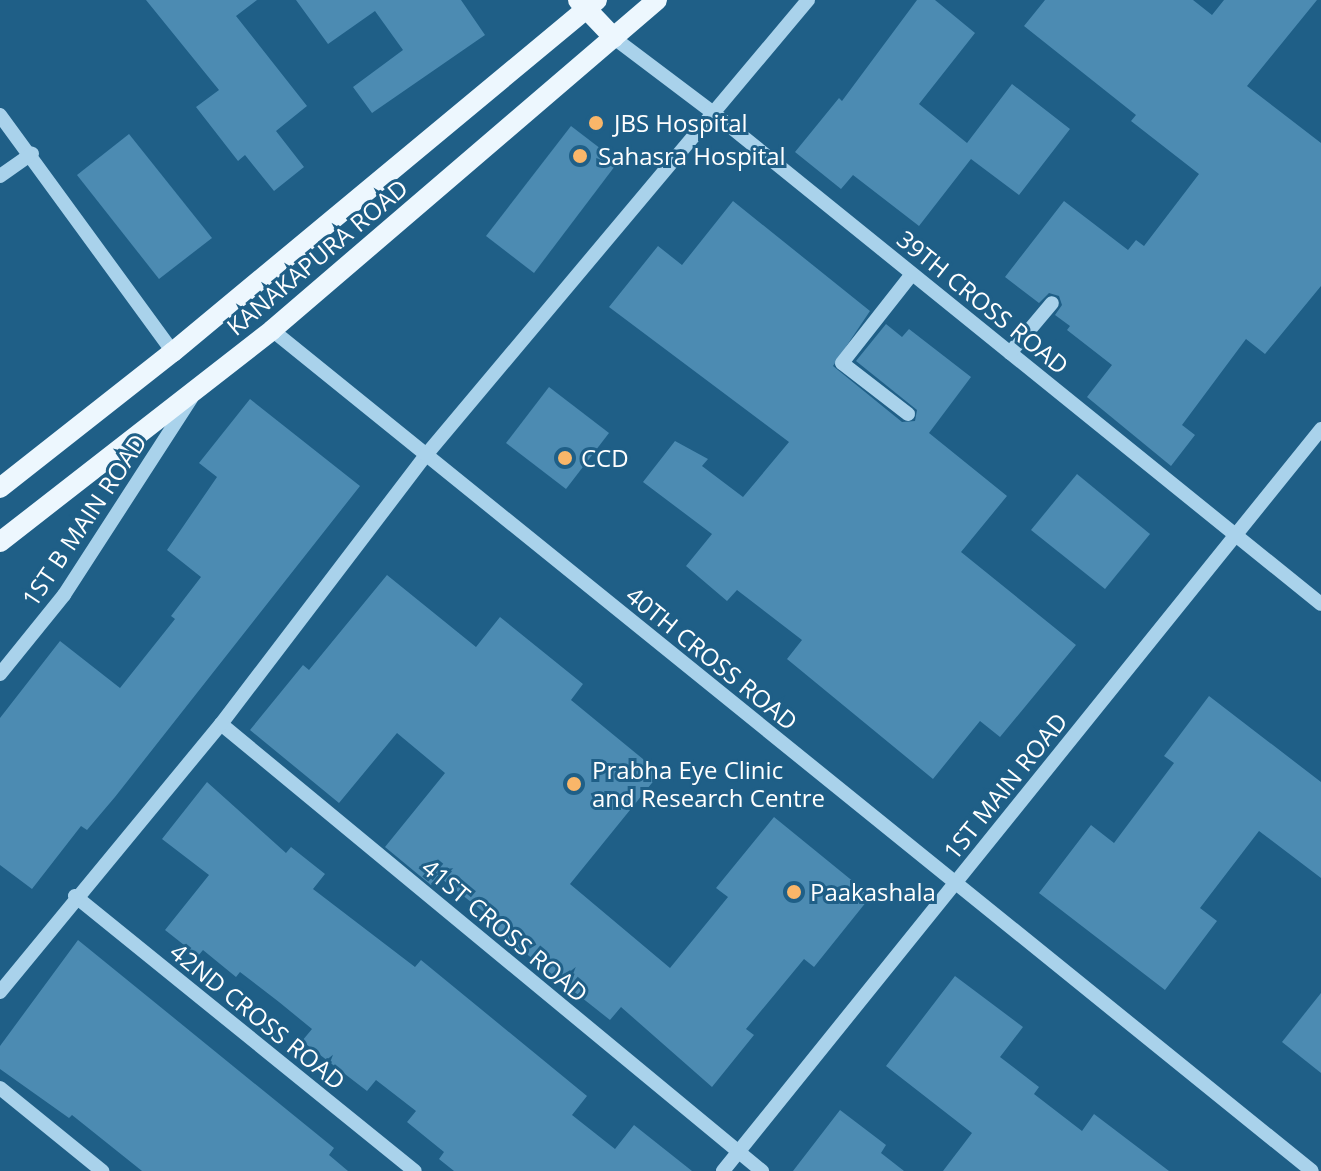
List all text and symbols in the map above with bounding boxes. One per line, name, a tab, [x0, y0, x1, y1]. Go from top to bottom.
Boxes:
place label: JBS Hospital	[614, 109, 748, 137]
marker: JBS Hospital	[585, 112, 607, 134]
place label: Sahasra Hospital	[598, 142, 786, 170]
marker: Sahasra Hospital	[569, 145, 591, 167]
street label: KANAKAPURA ROAD	[221, 173, 413, 341]
street label: 39TH CROSS ROAD	[892, 224, 1074, 380]
street label: 1ST B MAIN ROAD	[16, 428, 152, 612]
place label: CCD	[581, 444, 629, 472]
marker: CCD	[556, 449, 574, 467]
street label: 40TH CROSS ROAD	[621, 580, 803, 736]
street label: 1ST MAIN ROAD	[937, 707, 1073, 865]
place label: Prabha Eye Clinic and Research Centre	[592, 756, 825, 812]
marker: Prabha Eye Clinic and Research Centre	[563, 773, 585, 795]
street label: 41ST CROSS ROAD	[416, 852, 594, 1008]
place label: Paakashala	[810, 878, 936, 906]
marker: Paakashala	[785, 883, 803, 901]
street label: 42ND CROSS ROAD	[165, 937, 351, 1095]

